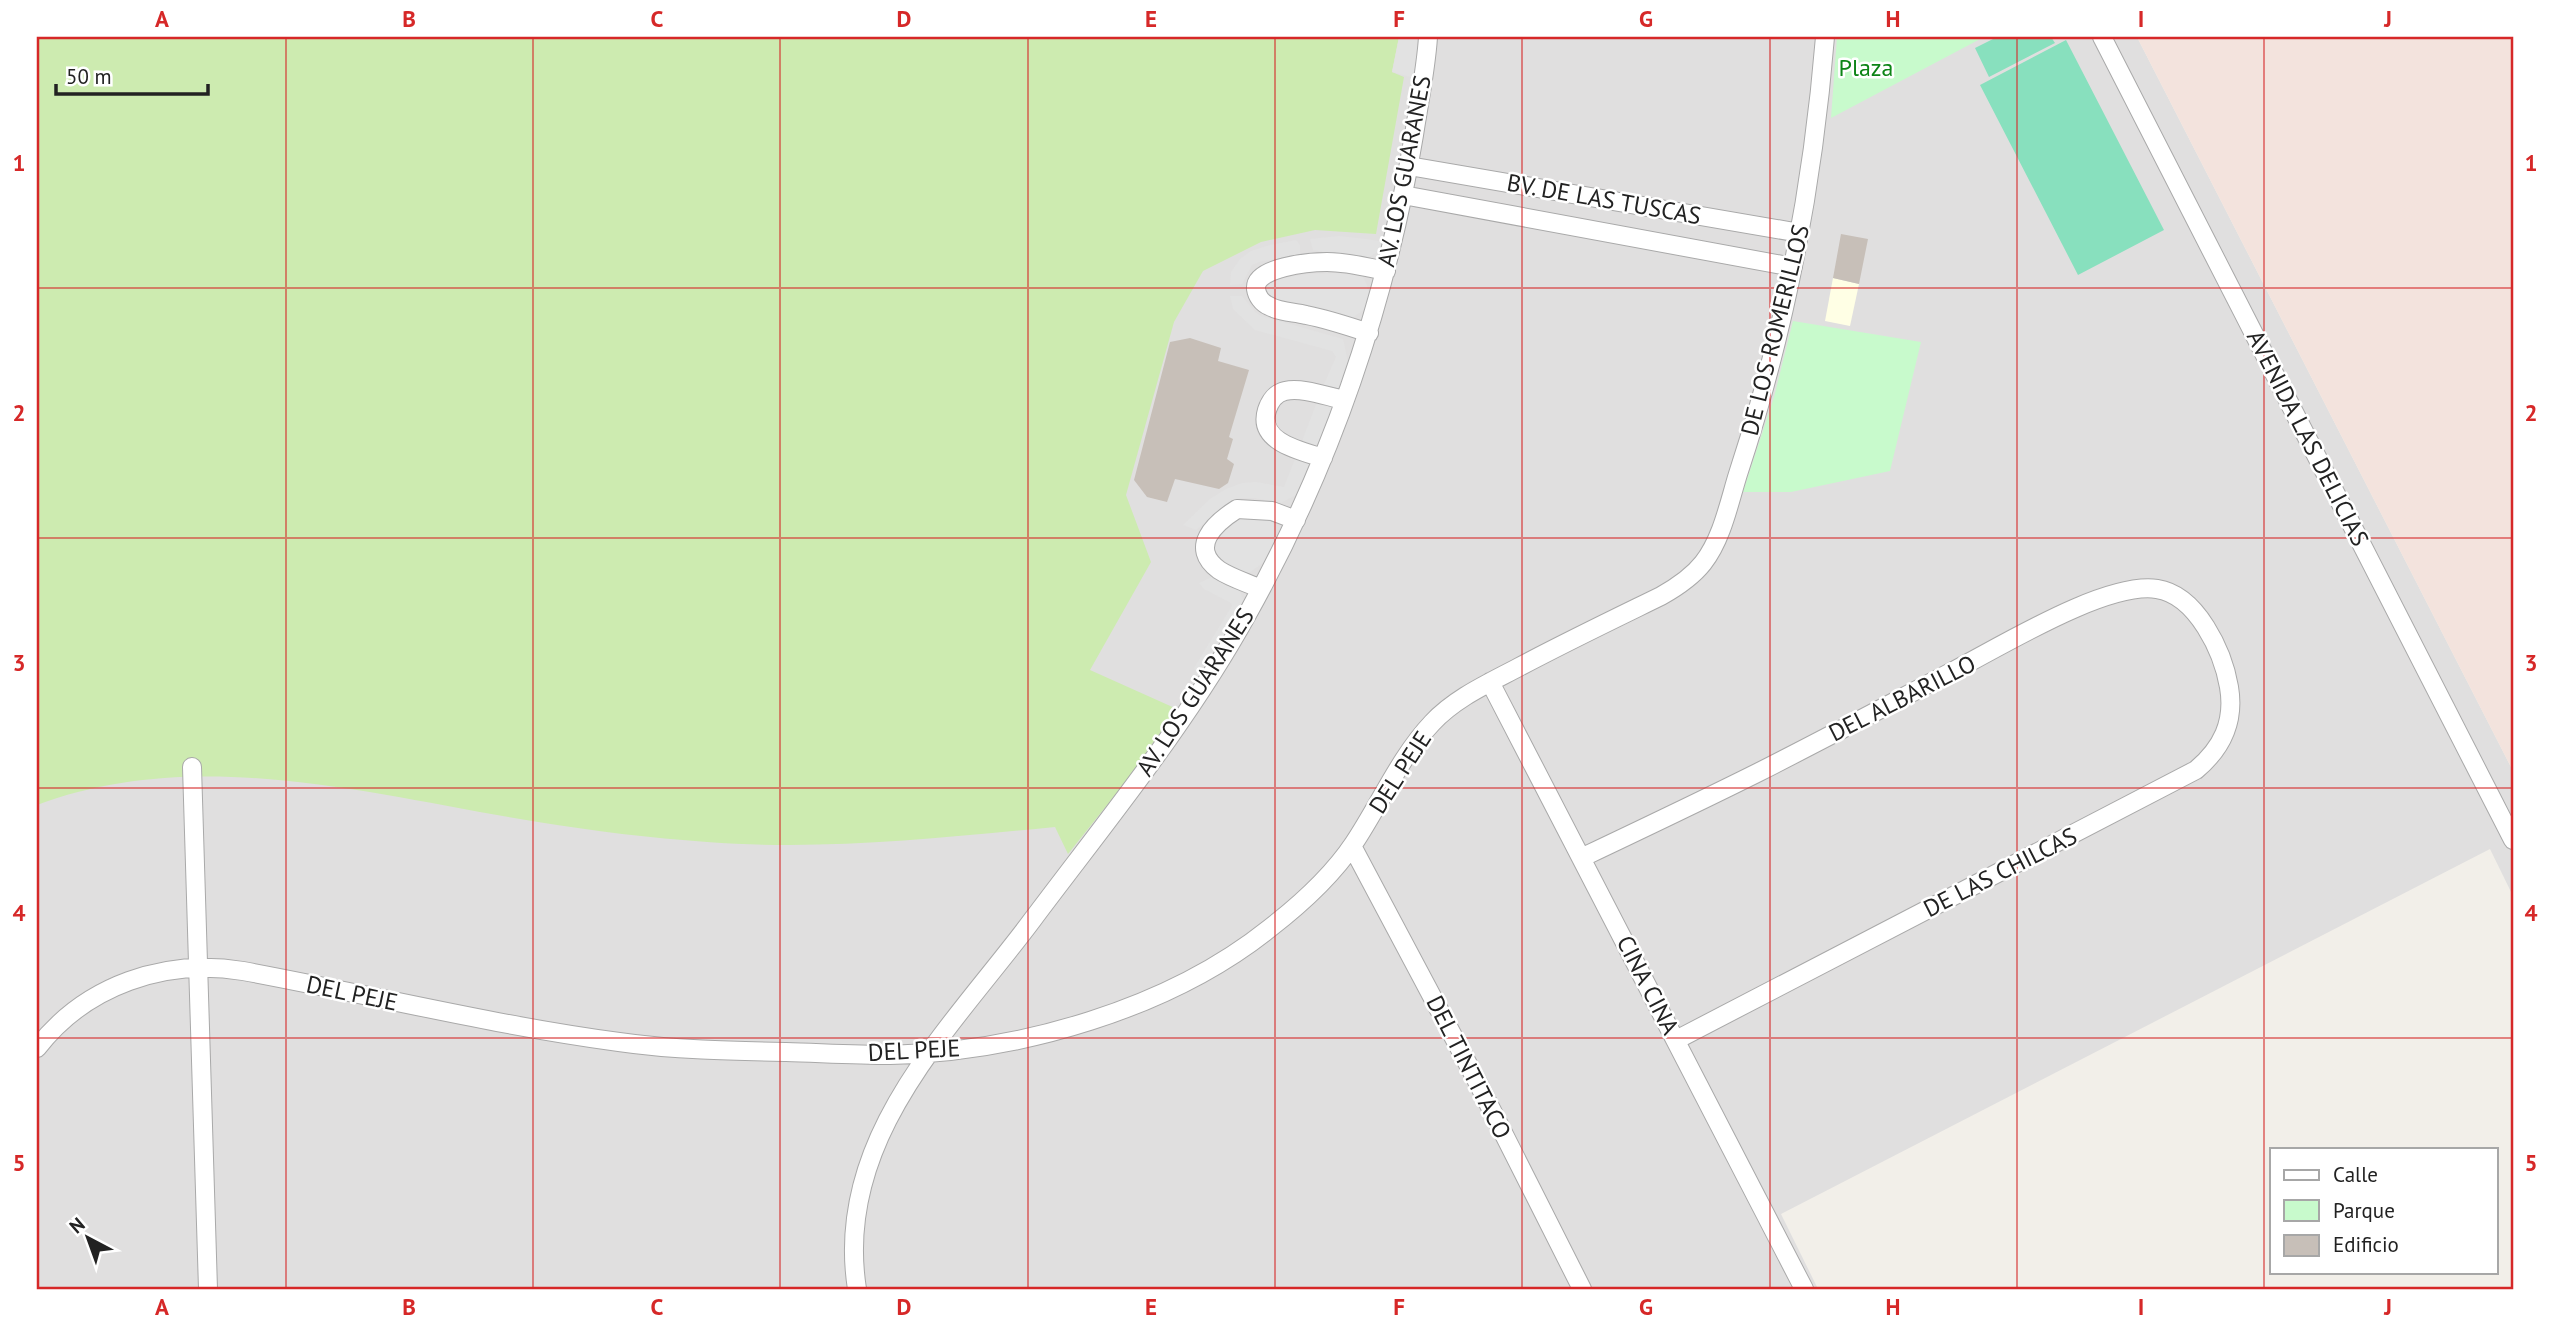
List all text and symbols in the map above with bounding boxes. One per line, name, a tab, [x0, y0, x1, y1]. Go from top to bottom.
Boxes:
text: A	[155, 4, 169, 33]
text: B	[402, 4, 416, 33]
text: C	[651, 4, 664, 33]
text: D	[897, 4, 911, 33]
text: E	[1145, 4, 1157, 33]
text: F	[1393, 4, 1405, 33]
text: G	[1639, 4, 1653, 33]
text: H	[1886, 4, 1900, 33]
text: I	[2138, 4, 2144, 33]
text: J	[2383, 4, 2392, 33]
scale bar	[56, 52, 208, 96]
park label: Plaza	[1839, 52, 1893, 83]
text: 50 m	[66, 63, 112, 90]
street label: AV. LOS GUARANES	[1370, 73, 1438, 269]
text: 1	[12, 148, 26, 177]
text: 1	[2524, 148, 2538, 177]
street label: BV. DE LAS TUSCAS	[1505, 167, 1703, 231]
street label: DE LOS ROMERILLOS	[1734, 221, 1816, 439]
street label: AVENIDA LAS DELICIAS	[2240, 325, 2376, 551]
text: 2	[12, 398, 26, 427]
text: 2	[2524, 398, 2538, 427]
street label: AV. LOS GUARANES	[1129, 602, 1261, 782]
text: 3	[12, 648, 26, 677]
street label: DEL ALBARILLO	[1823, 648, 1981, 748]
text: 3	[2524, 648, 2538, 677]
street label: DEL PEJE	[1362, 725, 1438, 819]
street label: DE LAS CHILCAS	[1918, 820, 2082, 924]
text: 4	[12, 898, 26, 927]
text: 4	[2524, 898, 2538, 927]
street label: CINA CINA	[1610, 930, 1686, 1040]
street label: DEL PEJE	[304, 968, 400, 1018]
street label: DEL TINTITACO	[1420, 990, 1518, 1144]
street label: DEL PEJE	[867, 1032, 961, 1068]
text: 5	[12, 1148, 26, 1177]
legend	[2270, 1148, 2498, 1274]
text: 5	[2524, 1148, 2538, 1177]
text: Calle	[2333, 1161, 2378, 1188]
text: Parque	[2333, 1197, 2395, 1224]
north arrow	[52, 1204, 122, 1274]
text: N	[64, 1212, 89, 1238]
text: Edificio	[2333, 1231, 2399, 1258]
text: A	[155, 1292, 169, 1321]
text: B	[402, 1292, 416, 1321]
text: C	[651, 1292, 664, 1321]
text: D	[897, 1292, 911, 1321]
text: E	[1145, 1292, 1157, 1321]
text: F	[1393, 1292, 1405, 1321]
text: G	[1639, 1292, 1653, 1321]
text: H	[1886, 1292, 1900, 1321]
text: I	[2138, 1292, 2144, 1321]
text: J	[2383, 1292, 2392, 1321]

